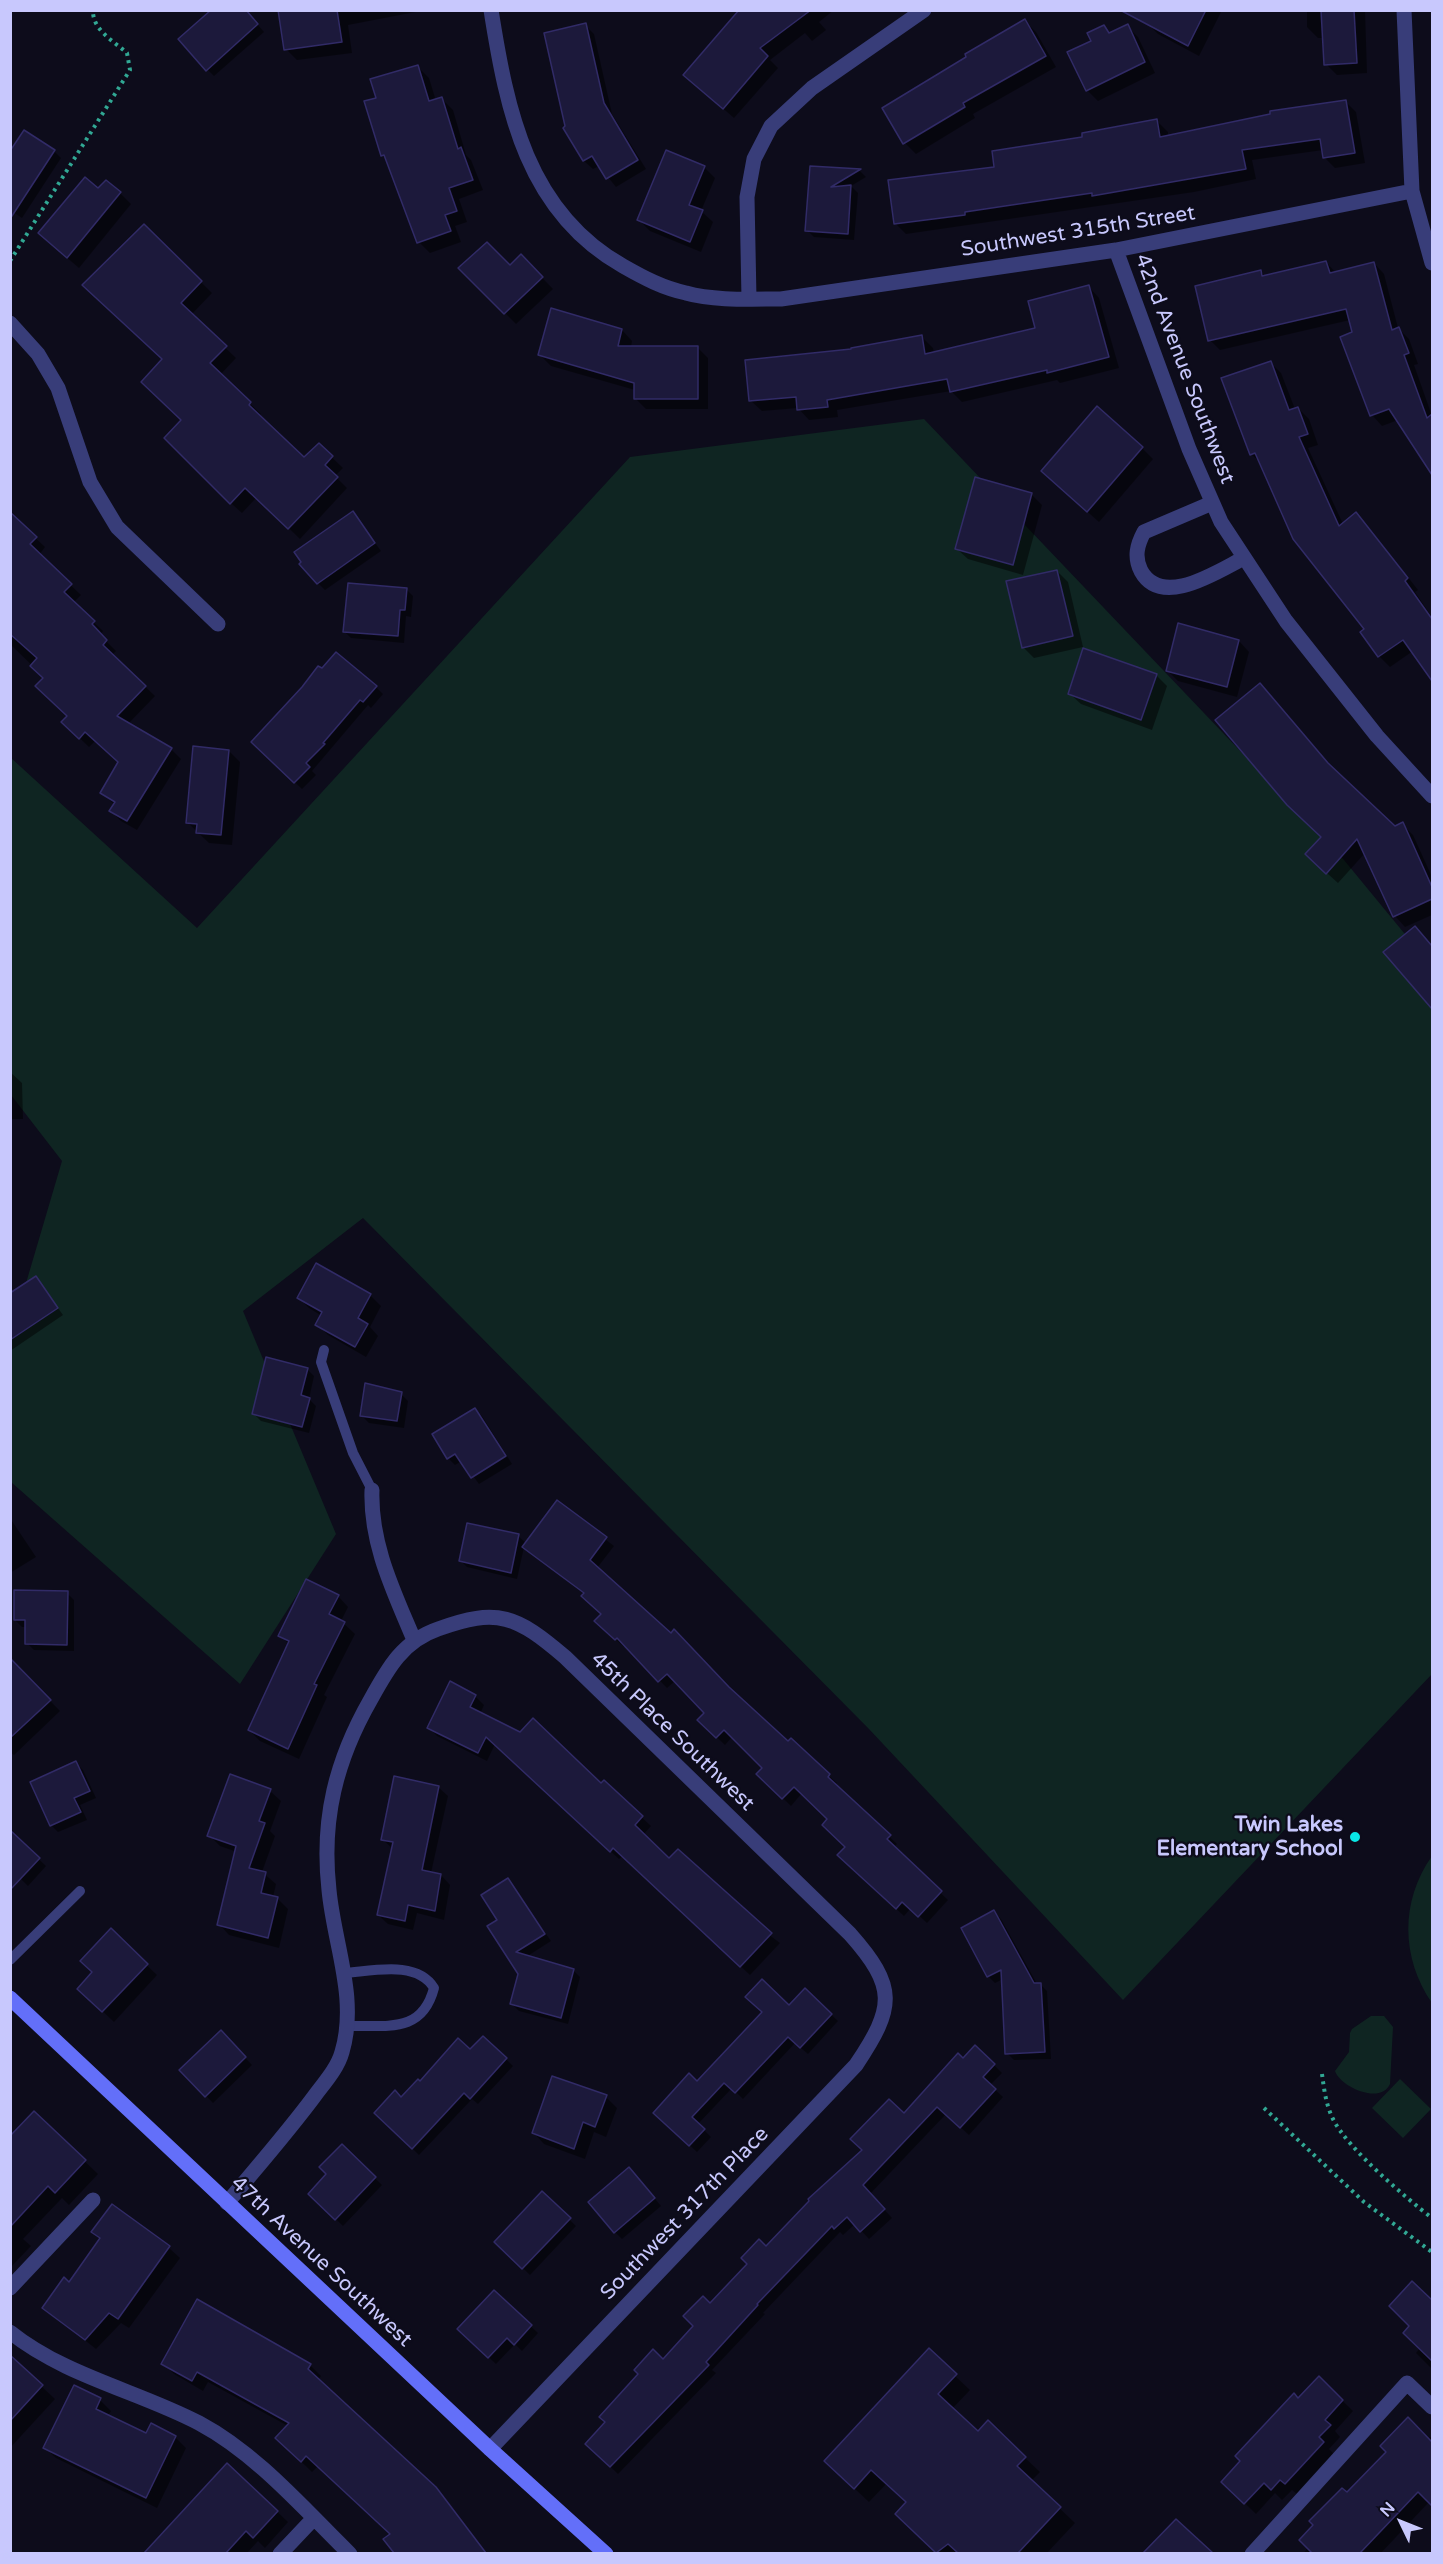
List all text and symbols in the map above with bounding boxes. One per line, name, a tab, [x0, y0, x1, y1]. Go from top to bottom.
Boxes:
street label: Southwest 315th Street	[959, 201, 1197, 263]
street label: 42nd Avenue Southwest	[1129, 251, 1239, 487]
street label: 45th Place Southwest	[585, 1647, 759, 1817]
place label: Twin Lakes Elementary School	[1156, 1812, 1343, 1862]
marker: Twin Lakes Elementary School	[1348, 1830, 1362, 1844]
street label: Southwest 317th Place	[596, 2122, 774, 2306]
street label: 47th Avenue Southwest	[225, 2171, 417, 2353]
north arrow	[1371, 2492, 1431, 2552]
text: N	[1376, 2498, 1400, 2521]

